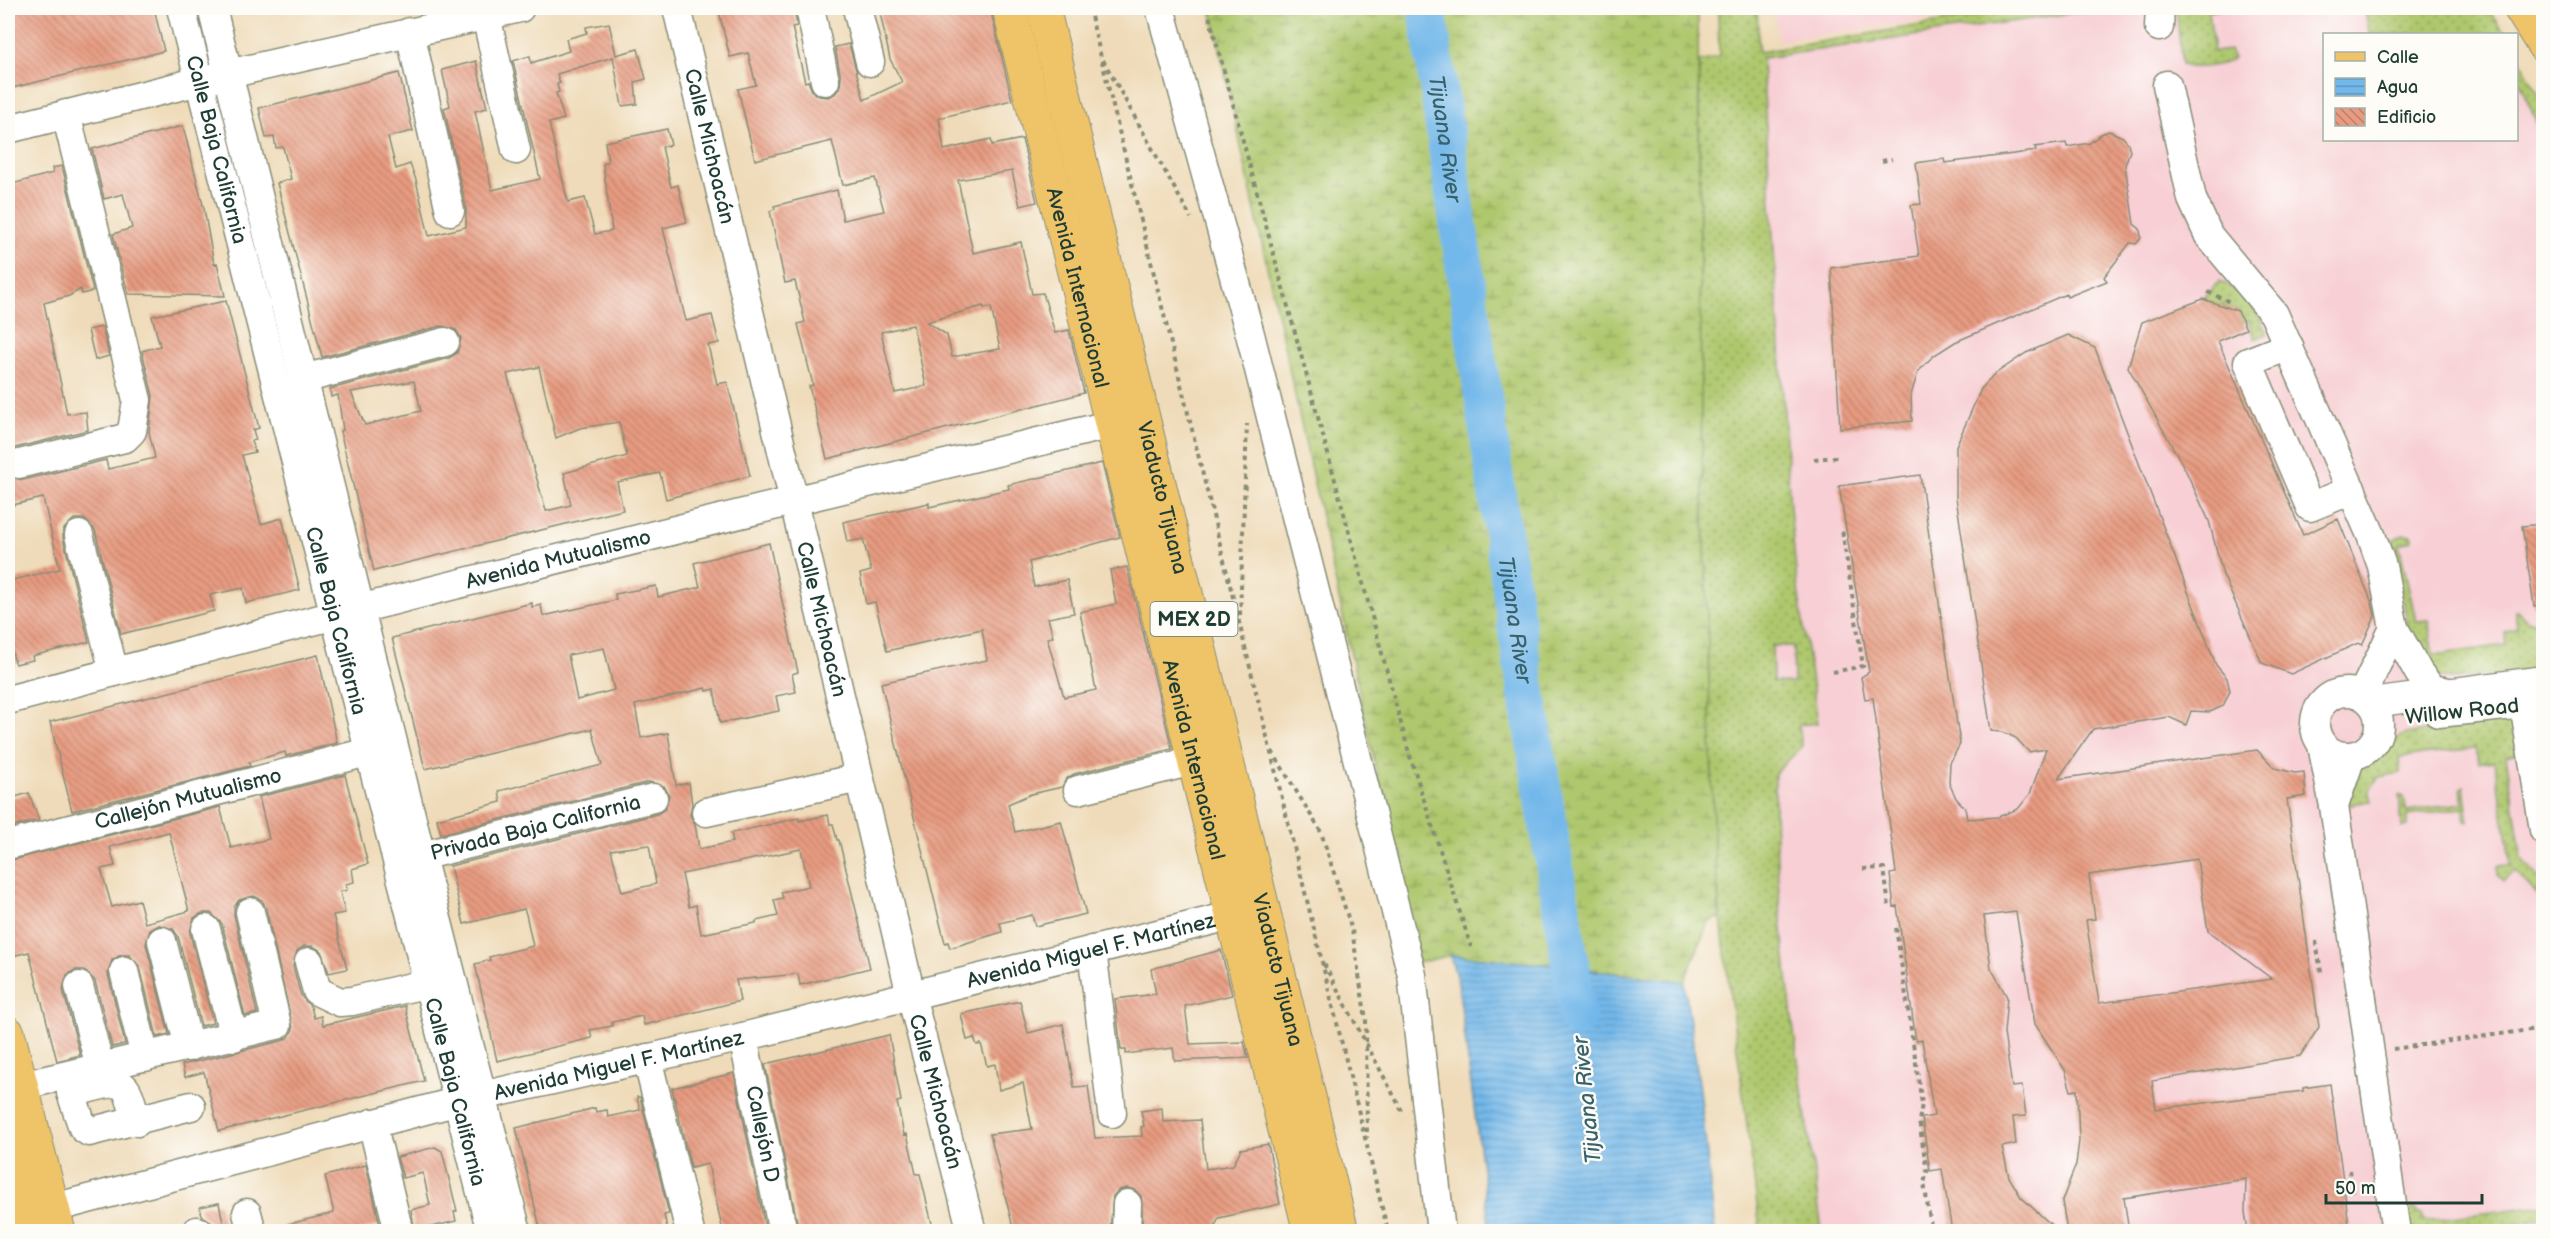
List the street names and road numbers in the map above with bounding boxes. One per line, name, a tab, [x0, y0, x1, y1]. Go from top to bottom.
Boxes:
street label: Calle Baja California	[181, 53, 252, 246]
street label: Calle Michoacán	[679, 66, 740, 226]
street label: Avenida Internacional	[1041, 185, 1114, 391]
street label: Viaducto Tijuana	[1131, 419, 1193, 577]
street label: Calle Baja California	[300, 524, 372, 718]
street label: Avenida Mutualismo	[463, 524, 654, 595]
street label: Calle Michoacán	[791, 539, 852, 699]
road number: MEX 2D	[1150, 602, 1238, 636]
street label: Avenida Internacional	[1157, 657, 1230, 862]
street label: Willow Road	[2404, 693, 2520, 730]
street label: Callejón Mutualismo	[92, 763, 284, 835]
street label: Privada Baja California	[428, 790, 643, 866]
street label: Viaducto Tijuana	[1247, 891, 1308, 1049]
street label: Avenida Miguel F. Martínez	[964, 908, 1219, 994]
street label: Calle Baja California	[419, 995, 491, 1189]
street label: Calle Michoacán	[903, 1012, 967, 1172]
street label: Avenida Miguel F. Martínez	[492, 1025, 747, 1106]
street label: Callejón D	[740, 1083, 785, 1185]

